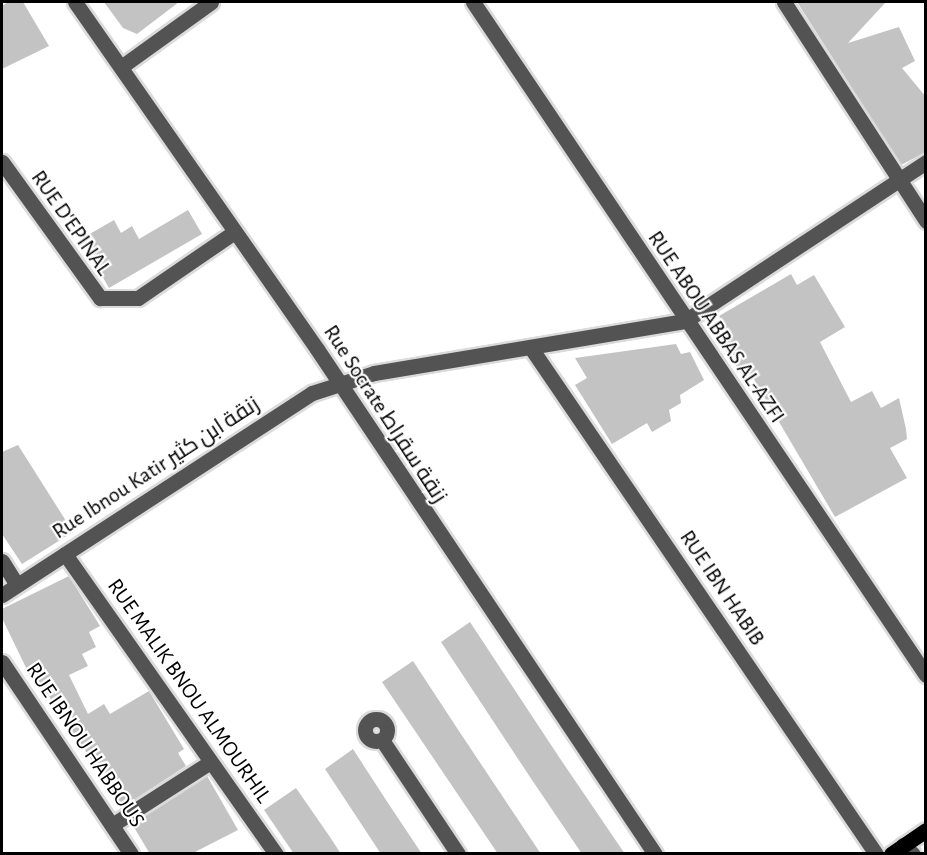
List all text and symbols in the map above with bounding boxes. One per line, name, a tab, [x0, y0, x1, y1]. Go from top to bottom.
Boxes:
street label: RUE D'EPINAL	[25, 165, 117, 281]
street label: RUE ABOU ABBAS AL-AZFI	[642, 226, 790, 428]
street label: Rue Socrate زنقة سقراط	[318, 320, 452, 508]
street label: Rue Ibnou Katir زنقة ابن كثير	[47, 391, 265, 545]
street label: RUE IBN HABIB	[674, 525, 770, 651]
street label: RUE MALIK BNOU ALMOURHIL	[101, 574, 277, 808]
street label: RUE IBNOU HABBOUS	[20, 658, 150, 832]

